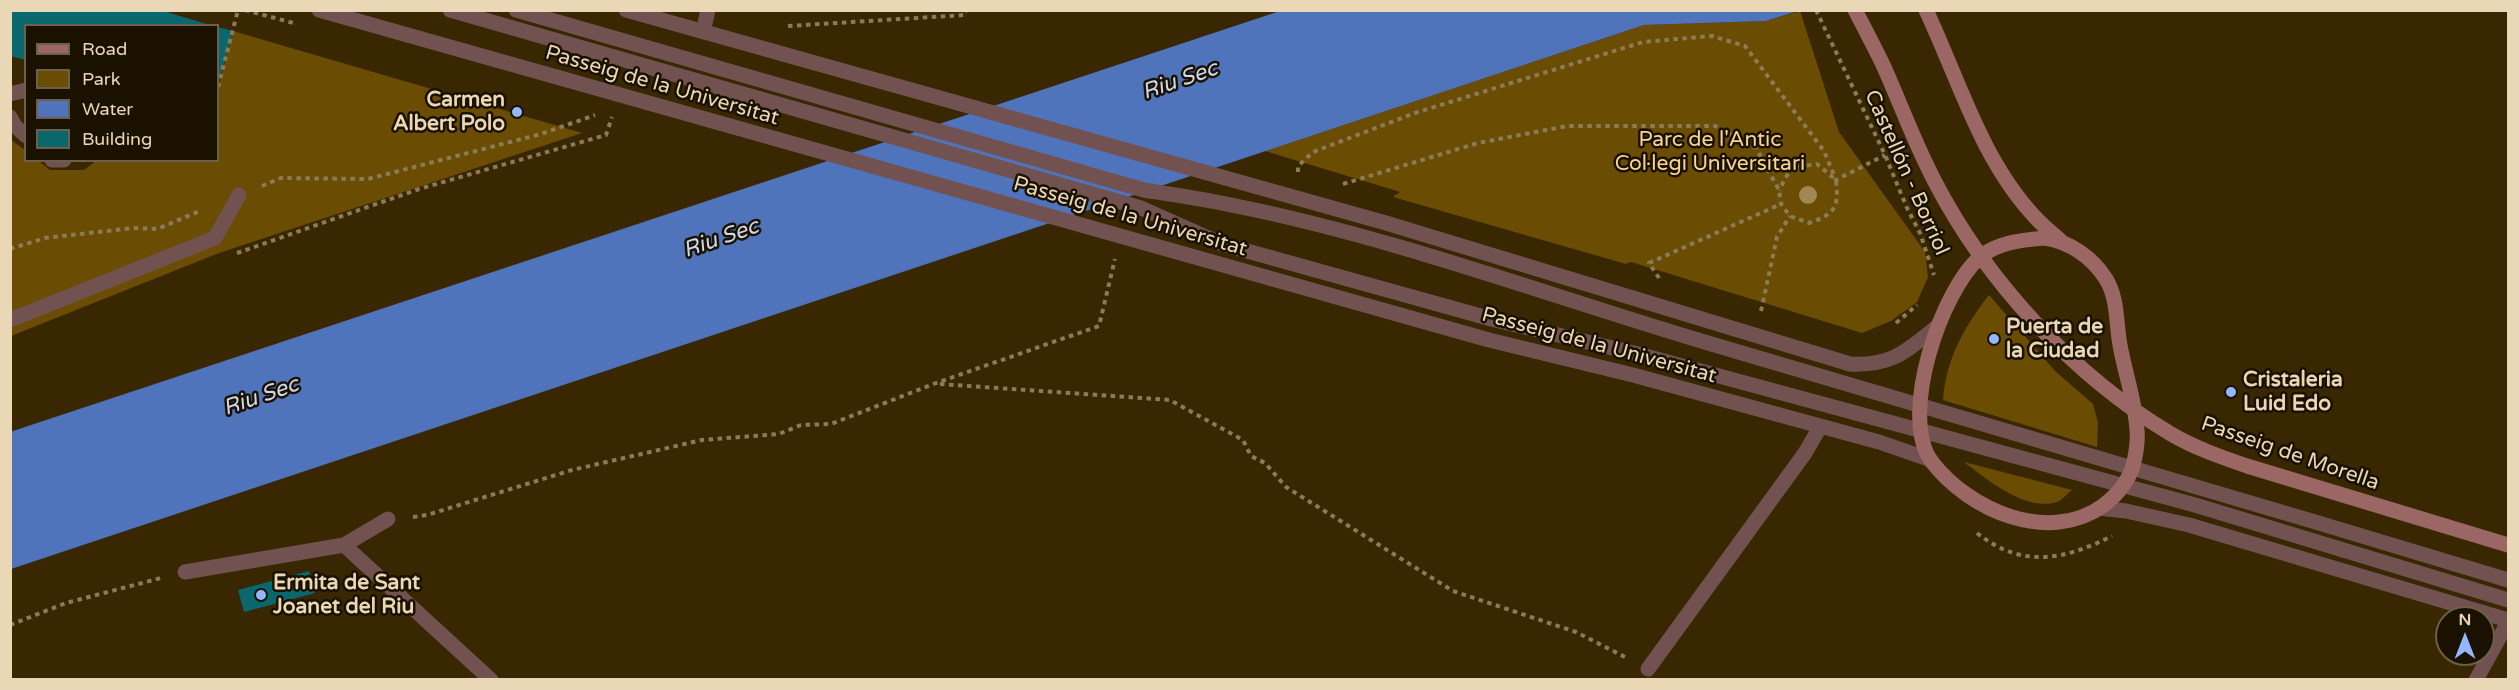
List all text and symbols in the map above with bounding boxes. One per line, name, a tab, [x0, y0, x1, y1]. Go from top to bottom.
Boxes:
legend	[24, 24, 219, 162]
text: Road	[82, 38, 127, 60]
street label: Passeig de la Universitat	[542, 41, 782, 131]
water label: Riu Sec	[1139, 56, 1221, 106]
text: Park	[82, 68, 120, 90]
street label: Castellón - Borriol	[1858, 86, 1954, 260]
place label: Carmen Albert Polo	[393, 87, 505, 137]
text: Water	[82, 98, 133, 120]
marker: Carmen Albert Polo	[510, 105, 524, 119]
park label: Parc de l'Antic Col·legi Universitari	[1615, 127, 1805, 177]
text: Building	[82, 128, 152, 150]
street label: Passeig de la Universitat	[1010, 172, 1250, 262]
water label: Riu Sec	[680, 214, 762, 264]
street label: Passeig de la Universitat	[1479, 303, 1719, 389]
place label: Puerta de la Ciudad	[2006, 314, 2103, 364]
marker: Puerta de la Ciudad	[1987, 332, 2001, 346]
place label: Cristaleria Luid Edo	[2243, 367, 2343, 417]
water label: Riu Sec	[220, 372, 302, 422]
marker: Cristaleria Luid Edo	[2224, 385, 2238, 399]
street label: Passeig de Morella	[2198, 412, 2382, 496]
place label: Ermita de Sant Joanet del Riu	[273, 570, 420, 620]
marker: Ermita de Sant Joanet del Riu	[254, 588, 268, 602]
north arrow	[2435, 606, 2495, 666]
text: N	[2459, 610, 2471, 630]

